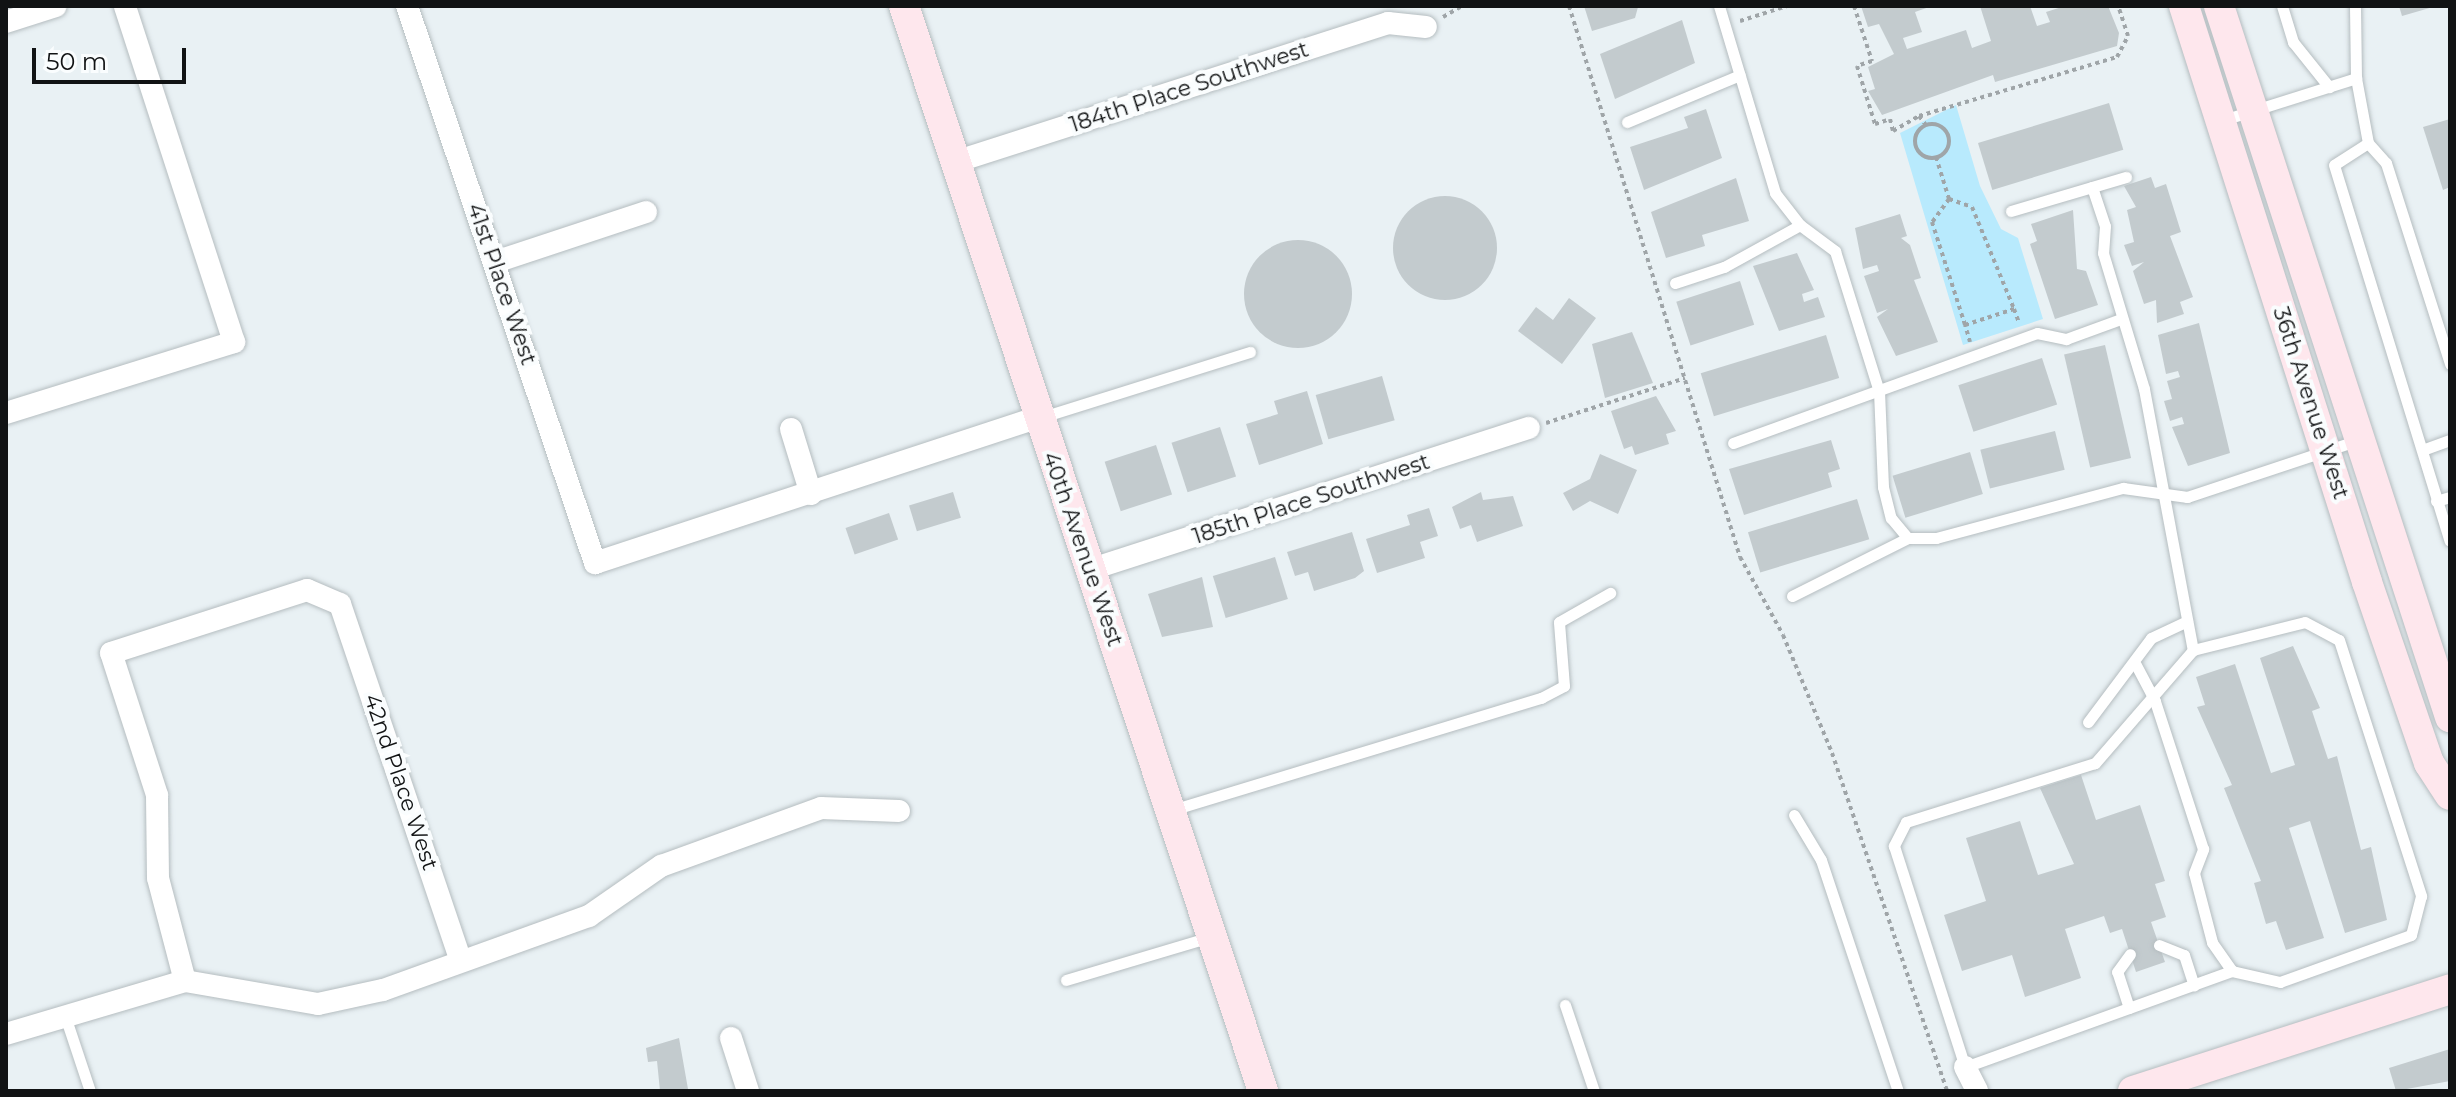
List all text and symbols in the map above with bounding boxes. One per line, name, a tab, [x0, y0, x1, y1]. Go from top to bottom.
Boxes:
scale bar	[36, 32, 190, 82]
street label: 184th Place Southwest	[1066, 36, 1312, 138]
text: 50 m	[46, 47, 107, 76]
street label: 41st Place West	[462, 200, 542, 368]
street label: 36th Avenue West	[2267, 304, 2355, 502]
street label: 40th Avenue West	[1037, 448, 1129, 650]
street label: 185th Place Southwest	[1189, 448, 1433, 550]
street label: 42nd Place West	[358, 690, 444, 874]

